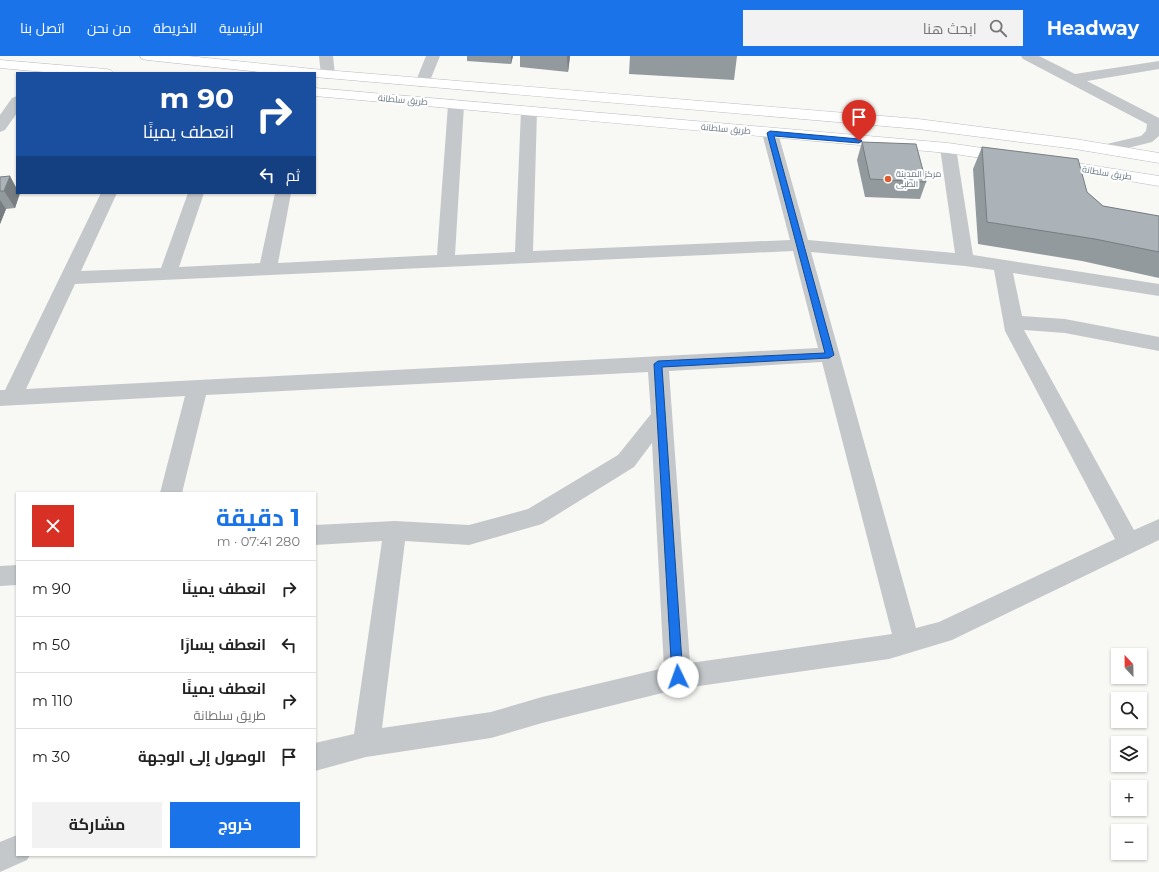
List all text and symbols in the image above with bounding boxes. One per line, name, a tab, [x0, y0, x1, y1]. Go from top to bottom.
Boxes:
search box	[743, 10, 1023, 46]
icon: search	[987, 17, 1009, 39]
text: Headway	[1047, 17, 1139, 40]
text: اتصل بنا	[20, 19, 65, 37]
text: من نحن	[87, 19, 131, 37]
text: الخريطة	[153, 19, 197, 37]
text: الرئيسية	[219, 19, 263, 37]
text: ابحث هنا	[923, 19, 977, 38]
text: 90 m	[160, 81, 234, 115]
icon: right	[248, 88, 300, 140]
street label: طريق سلطانة	[378, 92, 429, 108]
pin	[842, 100, 876, 141]
icon: arrive	[848, 106, 870, 128]
text: انعطف يمينًا	[143, 121, 234, 143]
street label: طريق سلطانة	[701, 121, 752, 137]
street label: طريق سلطانة	[1081, 163, 1133, 183]
icon: left	[256, 164, 278, 186]
text: ثم	[286, 166, 300, 185]
place label: مرکز المدینة الطبی	[896, 168, 941, 189]
marker: مرکز المدینة الطبی	[883, 174, 893, 184]
text: 1 دقيقة	[216, 503, 300, 532]
button: close	[32, 505, 74, 547]
text: 280 m · 07:41	[217, 533, 300, 549]
icon: right	[278, 578, 300, 600]
text: 90 m	[32, 579, 71, 598]
text: انعطف يمينًا	[182, 579, 266, 598]
icon: left	[278, 634, 300, 656]
text: 50 m	[32, 635, 70, 654]
text: انعطف يسارًا	[180, 635, 266, 654]
north arrow	[1111, 648, 1147, 684]
map controls	[1111, 648, 1147, 860]
position arrow	[657, 656, 699, 698]
text: انعطف يمينًا	[182, 679, 266, 698]
icon: right	[278, 690, 300, 712]
text: 110 m	[32, 691, 73, 710]
button: search	[1111, 692, 1147, 728]
text: طريق سلطانة	[194, 707, 266, 723]
button: layers	[1111, 736, 1147, 772]
icon: arrive	[278, 746, 300, 768]
text: 30 m	[32, 747, 70, 766]
text: الوصول إلى الوجهة	[138, 747, 266, 766]
button: +	[1111, 780, 1147, 816]
button: مشاركة	[32, 802, 162, 848]
button: خروج	[170, 802, 300, 848]
button: −	[1111, 824, 1147, 860]

